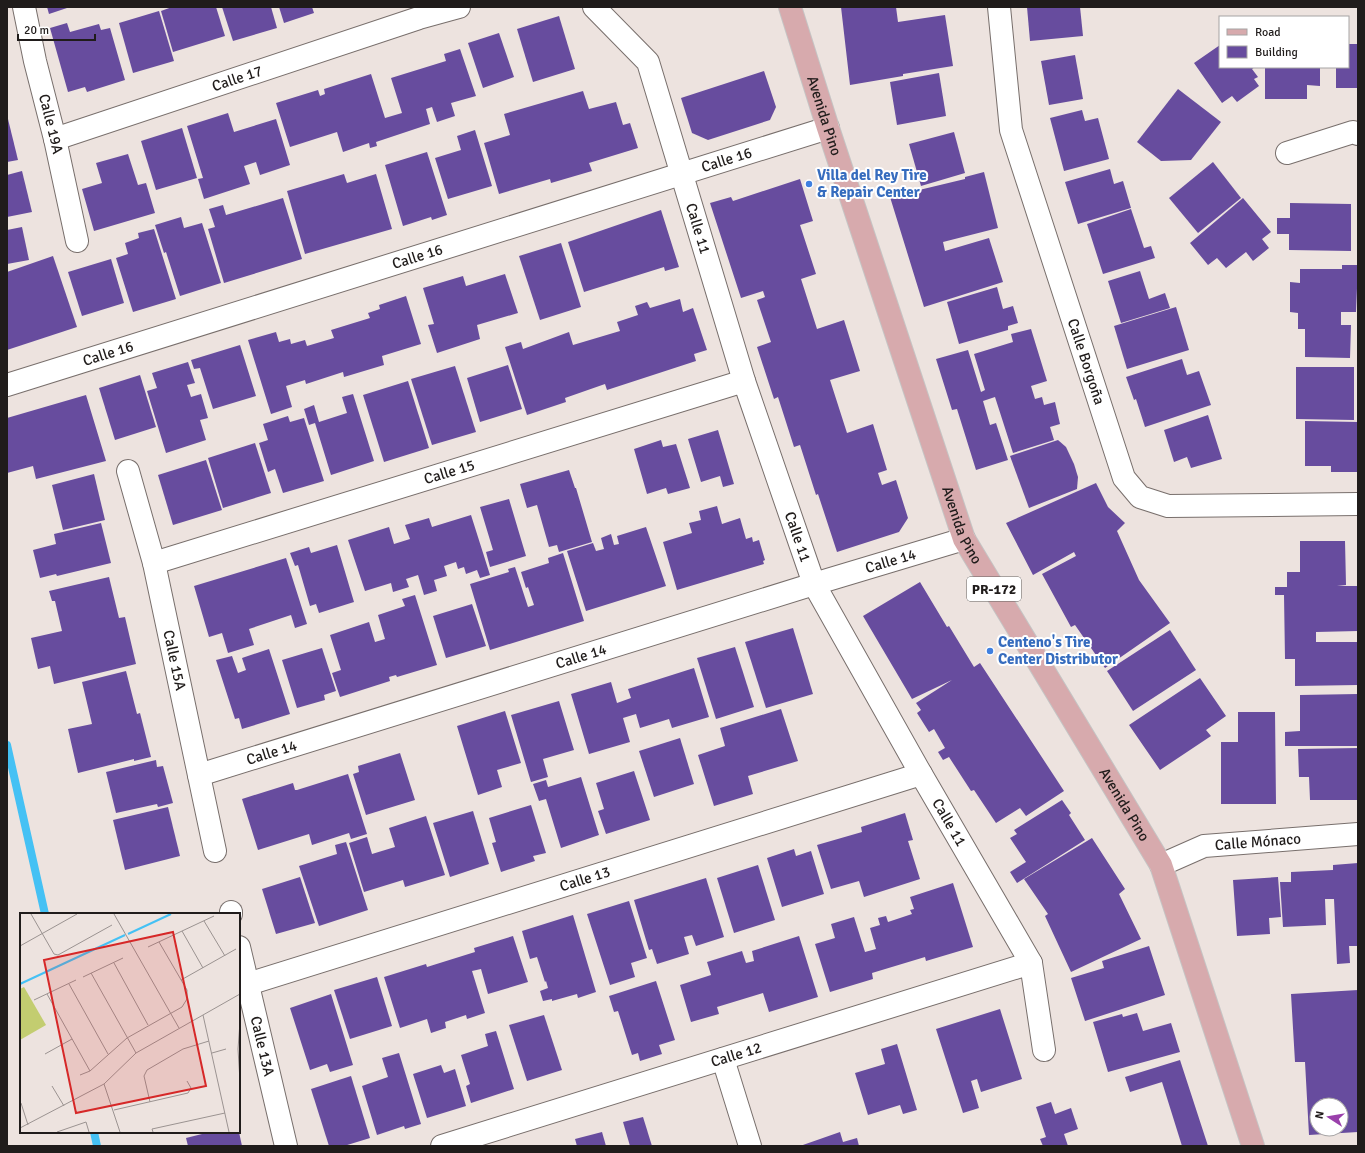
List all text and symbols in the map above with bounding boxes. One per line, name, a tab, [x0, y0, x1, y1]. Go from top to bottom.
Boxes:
scale bar	[18, 16, 95, 42]
legend	[1219, 16, 1349, 68]
text: 20 m	[24, 23, 49, 38]
text: Road	[1255, 25, 1281, 40]
text: Building	[1255, 45, 1298, 60]
street label: Calle 17	[210, 62, 265, 95]
street label: Avenida Pino	[803, 74, 846, 158]
street label: Calle 19A	[35, 92, 67, 156]
street label: Calle 16	[699, 143, 754, 176]
place label: Villa del Rey Tire & Repair Center	[817, 166, 927, 201]
marker: Villa del Rey Tire & Repair Center	[804, 179, 814, 189]
street label: Calle 11	[682, 201, 714, 256]
street label: Calle 16	[390, 240, 445, 273]
street label: Calle Borgoña	[1064, 316, 1109, 407]
street label: Calle 16	[81, 337, 136, 370]
street label: Calle 15	[422, 456, 477, 488]
street label: Avenida Pino	[938, 484, 986, 567]
street label: Calle 11	[781, 509, 815, 564]
street label: Calle 14	[863, 545, 918, 577]
road number: PR-172	[967, 577, 1021, 601]
street label: Calle 15A	[159, 628, 190, 692]
place label: Centeno's Tire Center Distributor	[998, 633, 1118, 668]
street label: Calle 14	[553, 640, 609, 673]
marker: Centeno's Tire Center Distributor	[985, 646, 995, 656]
street label: Calle 14	[244, 736, 299, 769]
street label: Avenida Pino	[1095, 764, 1154, 845]
street label: Calle 11	[928, 795, 970, 849]
street label: Calle Mónaco	[1214, 829, 1302, 854]
street label: Calle 13	[557, 862, 613, 895]
inset map	[20, 913, 240, 1133]
street label: Calle 13A	[247, 1014, 278, 1078]
street label: Calle 12	[709, 1038, 764, 1071]
north arrow	[1309, 1097, 1349, 1137]
text: N	[1313, 1110, 1327, 1120]

